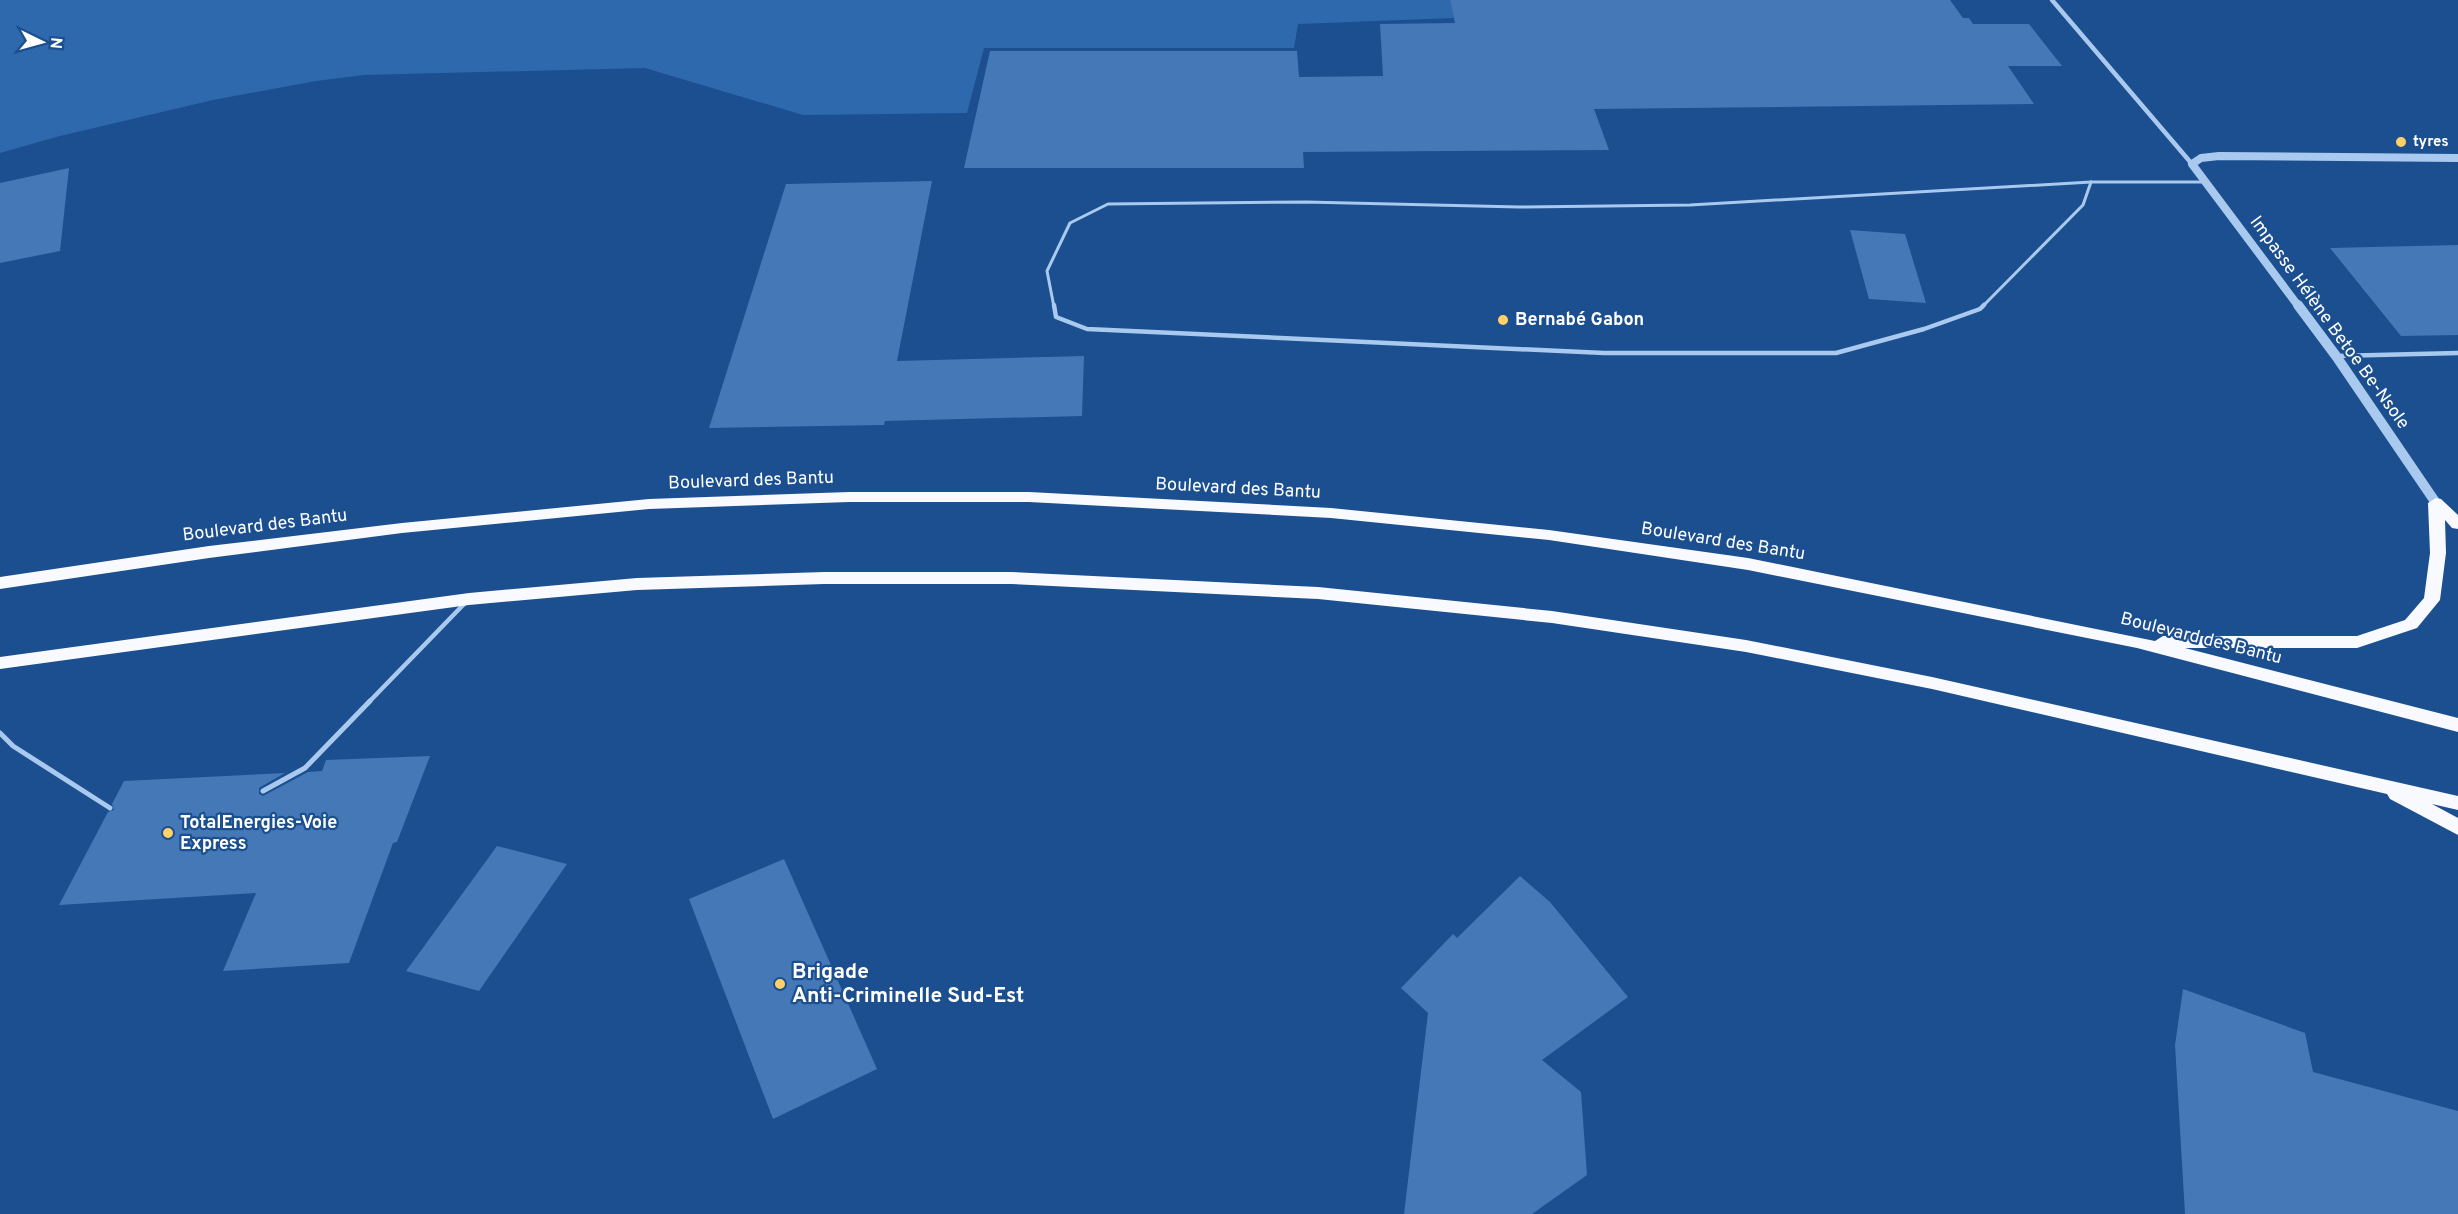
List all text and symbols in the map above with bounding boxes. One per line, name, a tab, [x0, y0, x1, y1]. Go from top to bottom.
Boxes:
north arrow	[12, 12, 72, 72]
text: N	[44, 37, 65, 50]
place label: tyres	[2413, 133, 2449, 152]
marker: tyres	[2394, 135, 2408, 149]
street label: Impasse Hélène Betoe Be-Nsole	[2244, 212, 2414, 434]
place label: Bernabé Gabon	[1515, 309, 1644, 332]
marker: Bernabé Gabon	[1496, 313, 1510, 327]
street label: Boulevard des Bantu	[668, 467, 834, 495]
street label: Boulevard des Bantu	[1155, 473, 1321, 505]
street label: Boulevard des Bantu	[181, 504, 349, 548]
street label: Boulevard des Bantu	[1639, 518, 1807, 566]
street label: Boulevard des Bantu	[2118, 608, 2284, 670]
place label: TotalEnergies-Voie Express	[180, 812, 337, 856]
marker: TotalEnergies-Voie Express	[161, 826, 175, 840]
place label: Brigade Anti-Criminelle Sud-Est	[792, 959, 1024, 1010]
marker: Brigade Anti-Criminelle Sud-Est	[773, 977, 787, 991]

